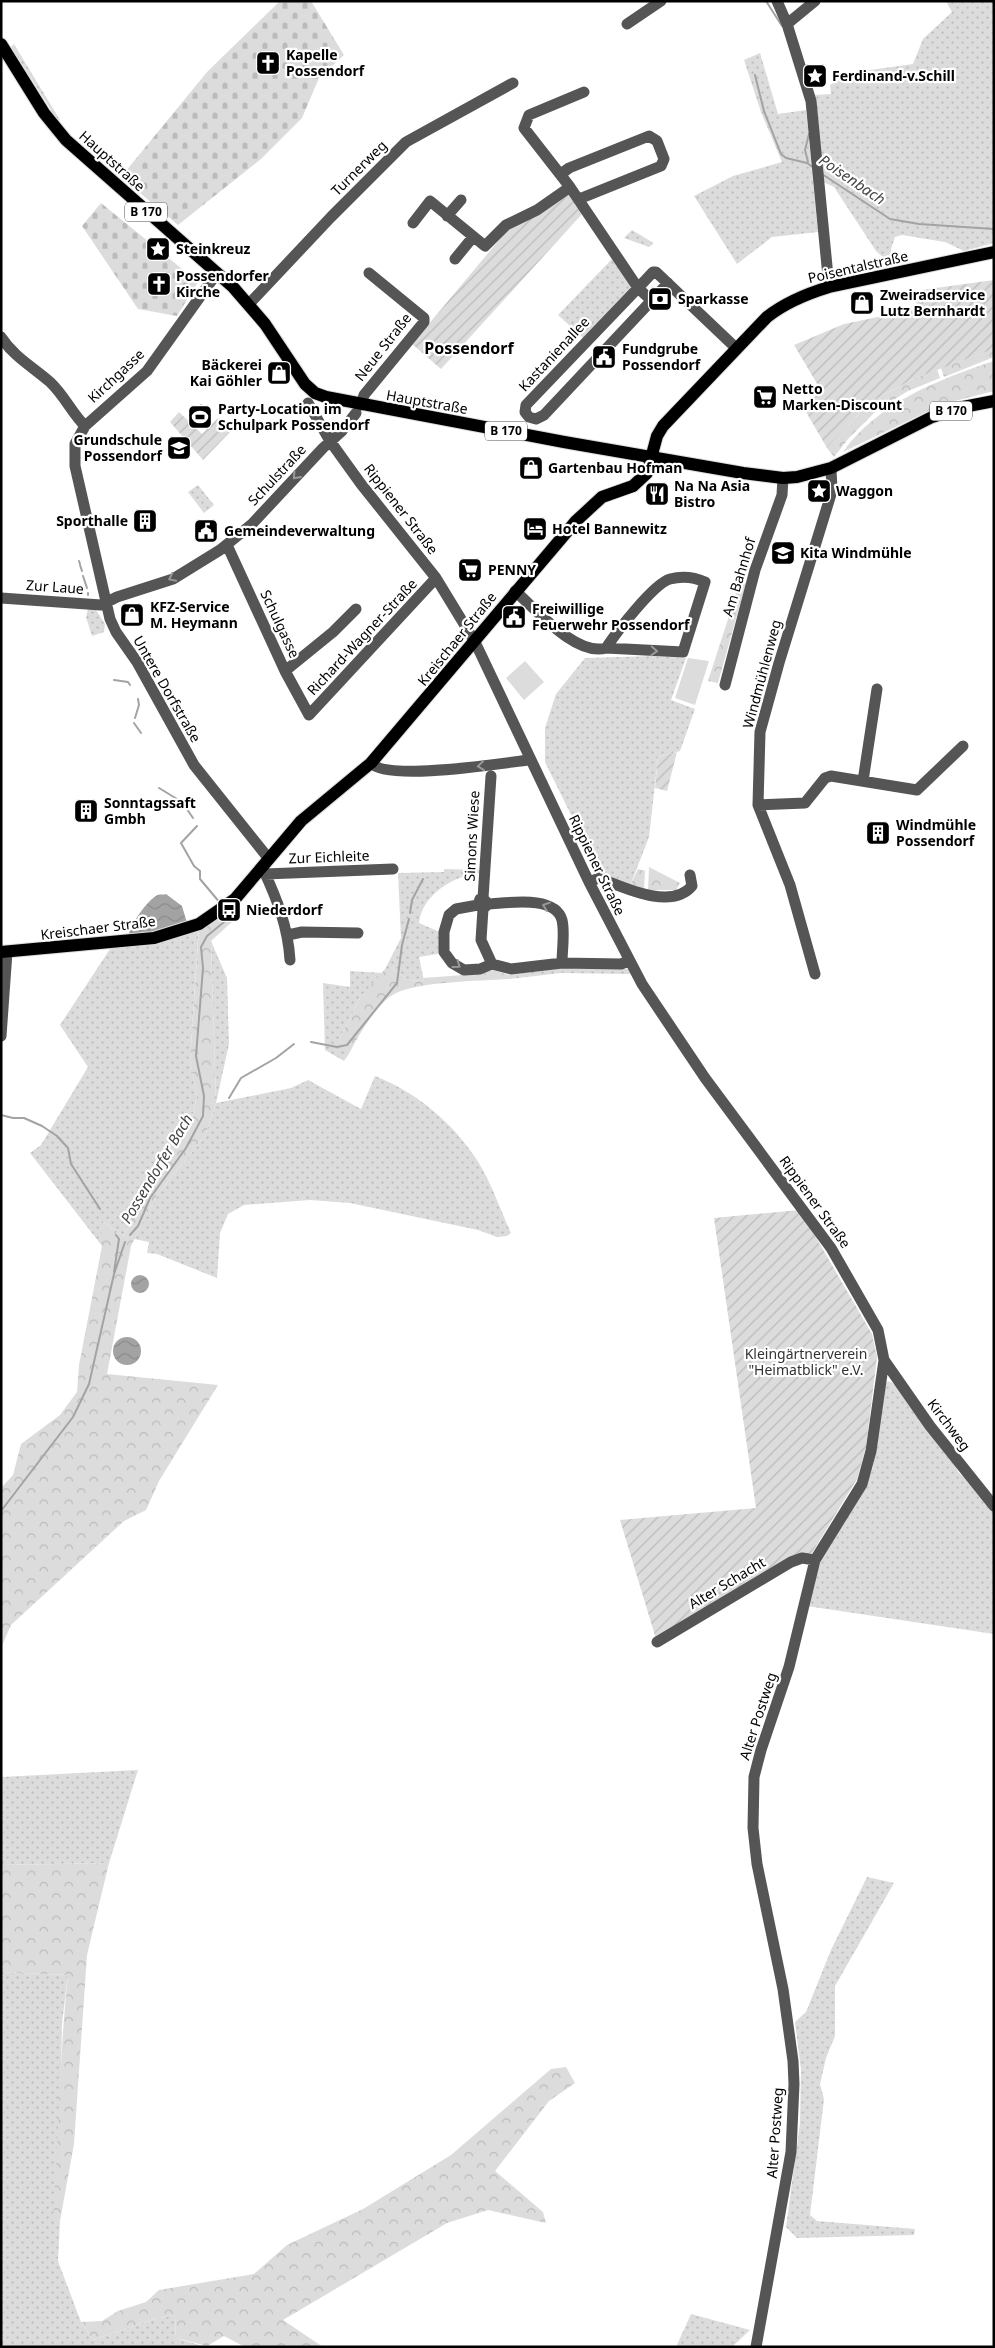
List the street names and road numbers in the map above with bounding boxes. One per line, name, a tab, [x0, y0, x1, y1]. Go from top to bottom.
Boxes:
street label: Hauptstraße	[75, 126, 149, 195]
street label: Turnerweg	[327, 136, 391, 200]
road number: B 170	[125, 202, 167, 222]
street label: Poisentalstraße	[806, 246, 910, 287]
street label: Neue Straße	[350, 309, 415, 385]
street label: Kastanienallee	[514, 312, 593, 395]
street label: Kirchgasse	[83, 344, 148, 407]
street label: Hauptstraße	[385, 385, 469, 418]
road number: B 170	[930, 402, 972, 421]
road number: B 170	[485, 422, 527, 441]
street label: Schulstraße	[243, 440, 310, 509]
street label: Rippiener Straße	[360, 460, 443, 558]
street label: Am Bahnhof	[717, 534, 760, 619]
street label: Richard-Wagner-Straße	[302, 574, 421, 699]
street label: Zur Laue	[26, 575, 85, 598]
street label: Schulgasse	[256, 587, 305, 661]
street label: Kreischaer Straße	[413, 588, 500, 690]
street label: Windmühlenweg	[738, 617, 785, 730]
street label: Untere Dorfstraße	[129, 632, 206, 746]
street label: Simons Wiese	[460, 790, 483, 882]
street label: Rippiener Straße	[565, 811, 630, 918]
street label: Zur Eichleite	[288, 846, 370, 867]
street label: Kreischaer Straße	[39, 911, 157, 944]
street label: Rippiener Straße	[775, 1152, 855, 1252]
street label: Kirchweg	[924, 1395, 975, 1455]
street label: Alter Schacht	[685, 1552, 769, 1613]
street label: Alter Postweg	[734, 1670, 781, 1762]
street label: Alter Postweg	[762, 2087, 787, 2179]

